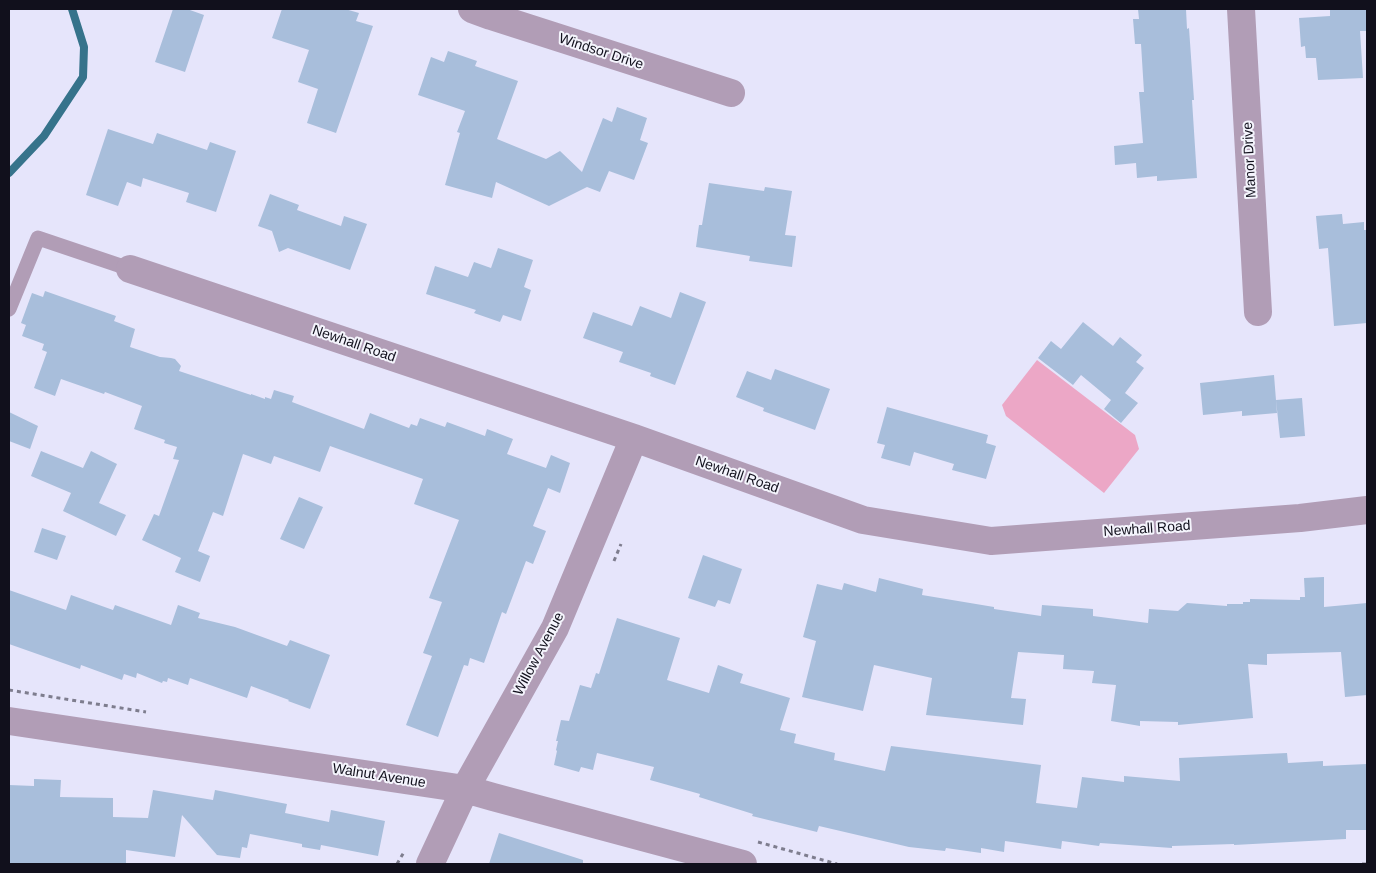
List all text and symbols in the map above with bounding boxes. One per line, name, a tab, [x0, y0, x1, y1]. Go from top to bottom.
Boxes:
street label: Windsor Drive	[557, 30, 645, 74]
street label: Manor Drive	[1240, 121, 1260, 199]
street label: Newhall Road	[310, 322, 398, 366]
street label: Newhall Road	[693, 453, 781, 497]
street label: Newhall Road	[1103, 518, 1191, 540]
street label: Willow Avenue	[510, 610, 568, 698]
street label: Walnut Avenue	[331, 760, 427, 792]

